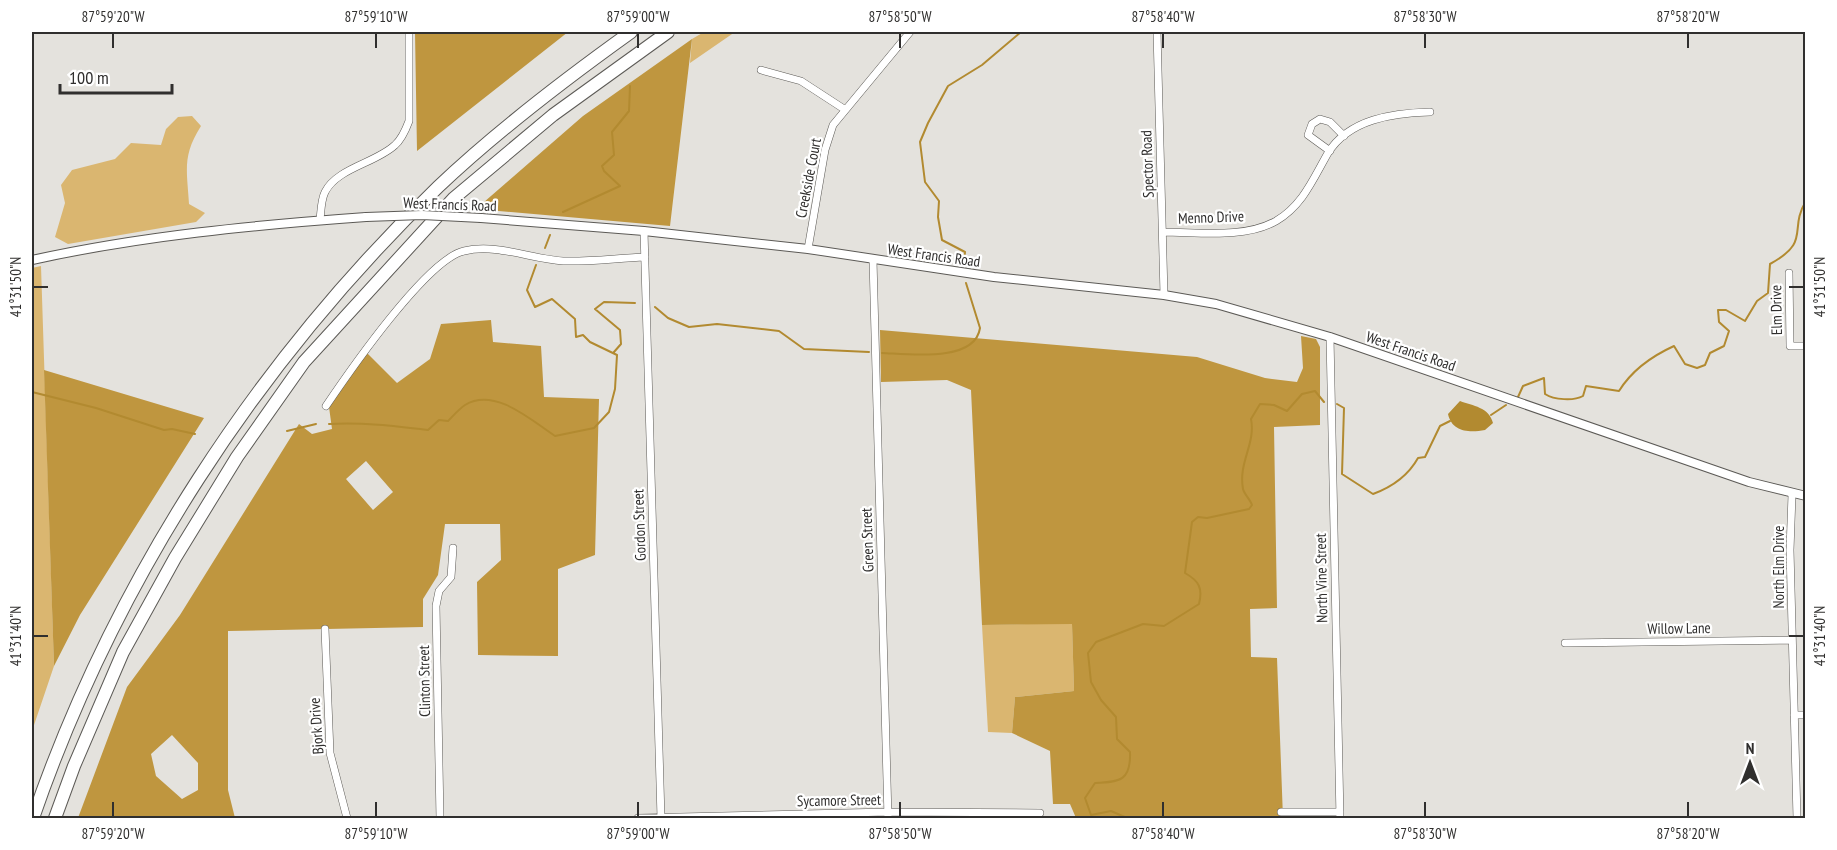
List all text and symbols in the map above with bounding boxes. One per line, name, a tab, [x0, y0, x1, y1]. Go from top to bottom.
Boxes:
text: 87°59'20"W	[81, 7, 145, 26]
text: 87°59'10"W	[344, 7, 408, 26]
text: 87°59'00"W	[606, 7, 670, 26]
text: 87°58'50"W	[868, 7, 932, 26]
text: 87°58'40"W	[1131, 7, 1195, 26]
text: 87°58'30"W	[1393, 7, 1457, 26]
text: 87°58'20"W	[1656, 7, 1720, 26]
scale bar	[60, 57, 172, 95]
text: 100 m	[69, 66, 109, 89]
street label: Spector Road	[1136, 130, 1158, 198]
street label: Creekside Court	[791, 136, 825, 220]
street label: West Francis Road	[403, 193, 497, 215]
street label: Menno Drive	[1178, 206, 1244, 228]
street label: West Francis Road	[886, 239, 982, 271]
text: 41°31'50"N	[6, 257, 25, 317]
text: 41°31'50"N	[1810, 257, 1829, 317]
street label: Elm Drive	[1766, 285, 1786, 335]
street label: West Francis Road	[1364, 327, 1458, 375]
street label: Gordon Street	[628, 489, 650, 561]
street label: Green Street	[856, 507, 878, 573]
street label: North Elm Drive	[1769, 525, 1788, 609]
street label: North Vine Street	[1311, 533, 1331, 623]
text: 41°31'40"N	[6, 606, 25, 666]
text: 41°31'40"N	[1810, 606, 1829, 666]
street label: Willow Lane	[1647, 618, 1711, 638]
street label: Clinton Street	[414, 645, 434, 717]
street label: Bjork Drive	[305, 697, 327, 755]
north arrow	[1720, 733, 1780, 793]
text: N	[1746, 738, 1754, 758]
street label: Sycamore Street	[797, 790, 881, 810]
text: 87°59'20"W	[81, 824, 145, 843]
text: 87°59'10"W	[344, 824, 408, 843]
text: 87°59'00"W	[606, 824, 670, 843]
text: 87°58'50"W	[868, 824, 932, 843]
text: 87°58'40"W	[1131, 824, 1195, 843]
text: 87°58'30"W	[1393, 824, 1457, 843]
text: 87°58'20"W	[1656, 824, 1720, 843]

